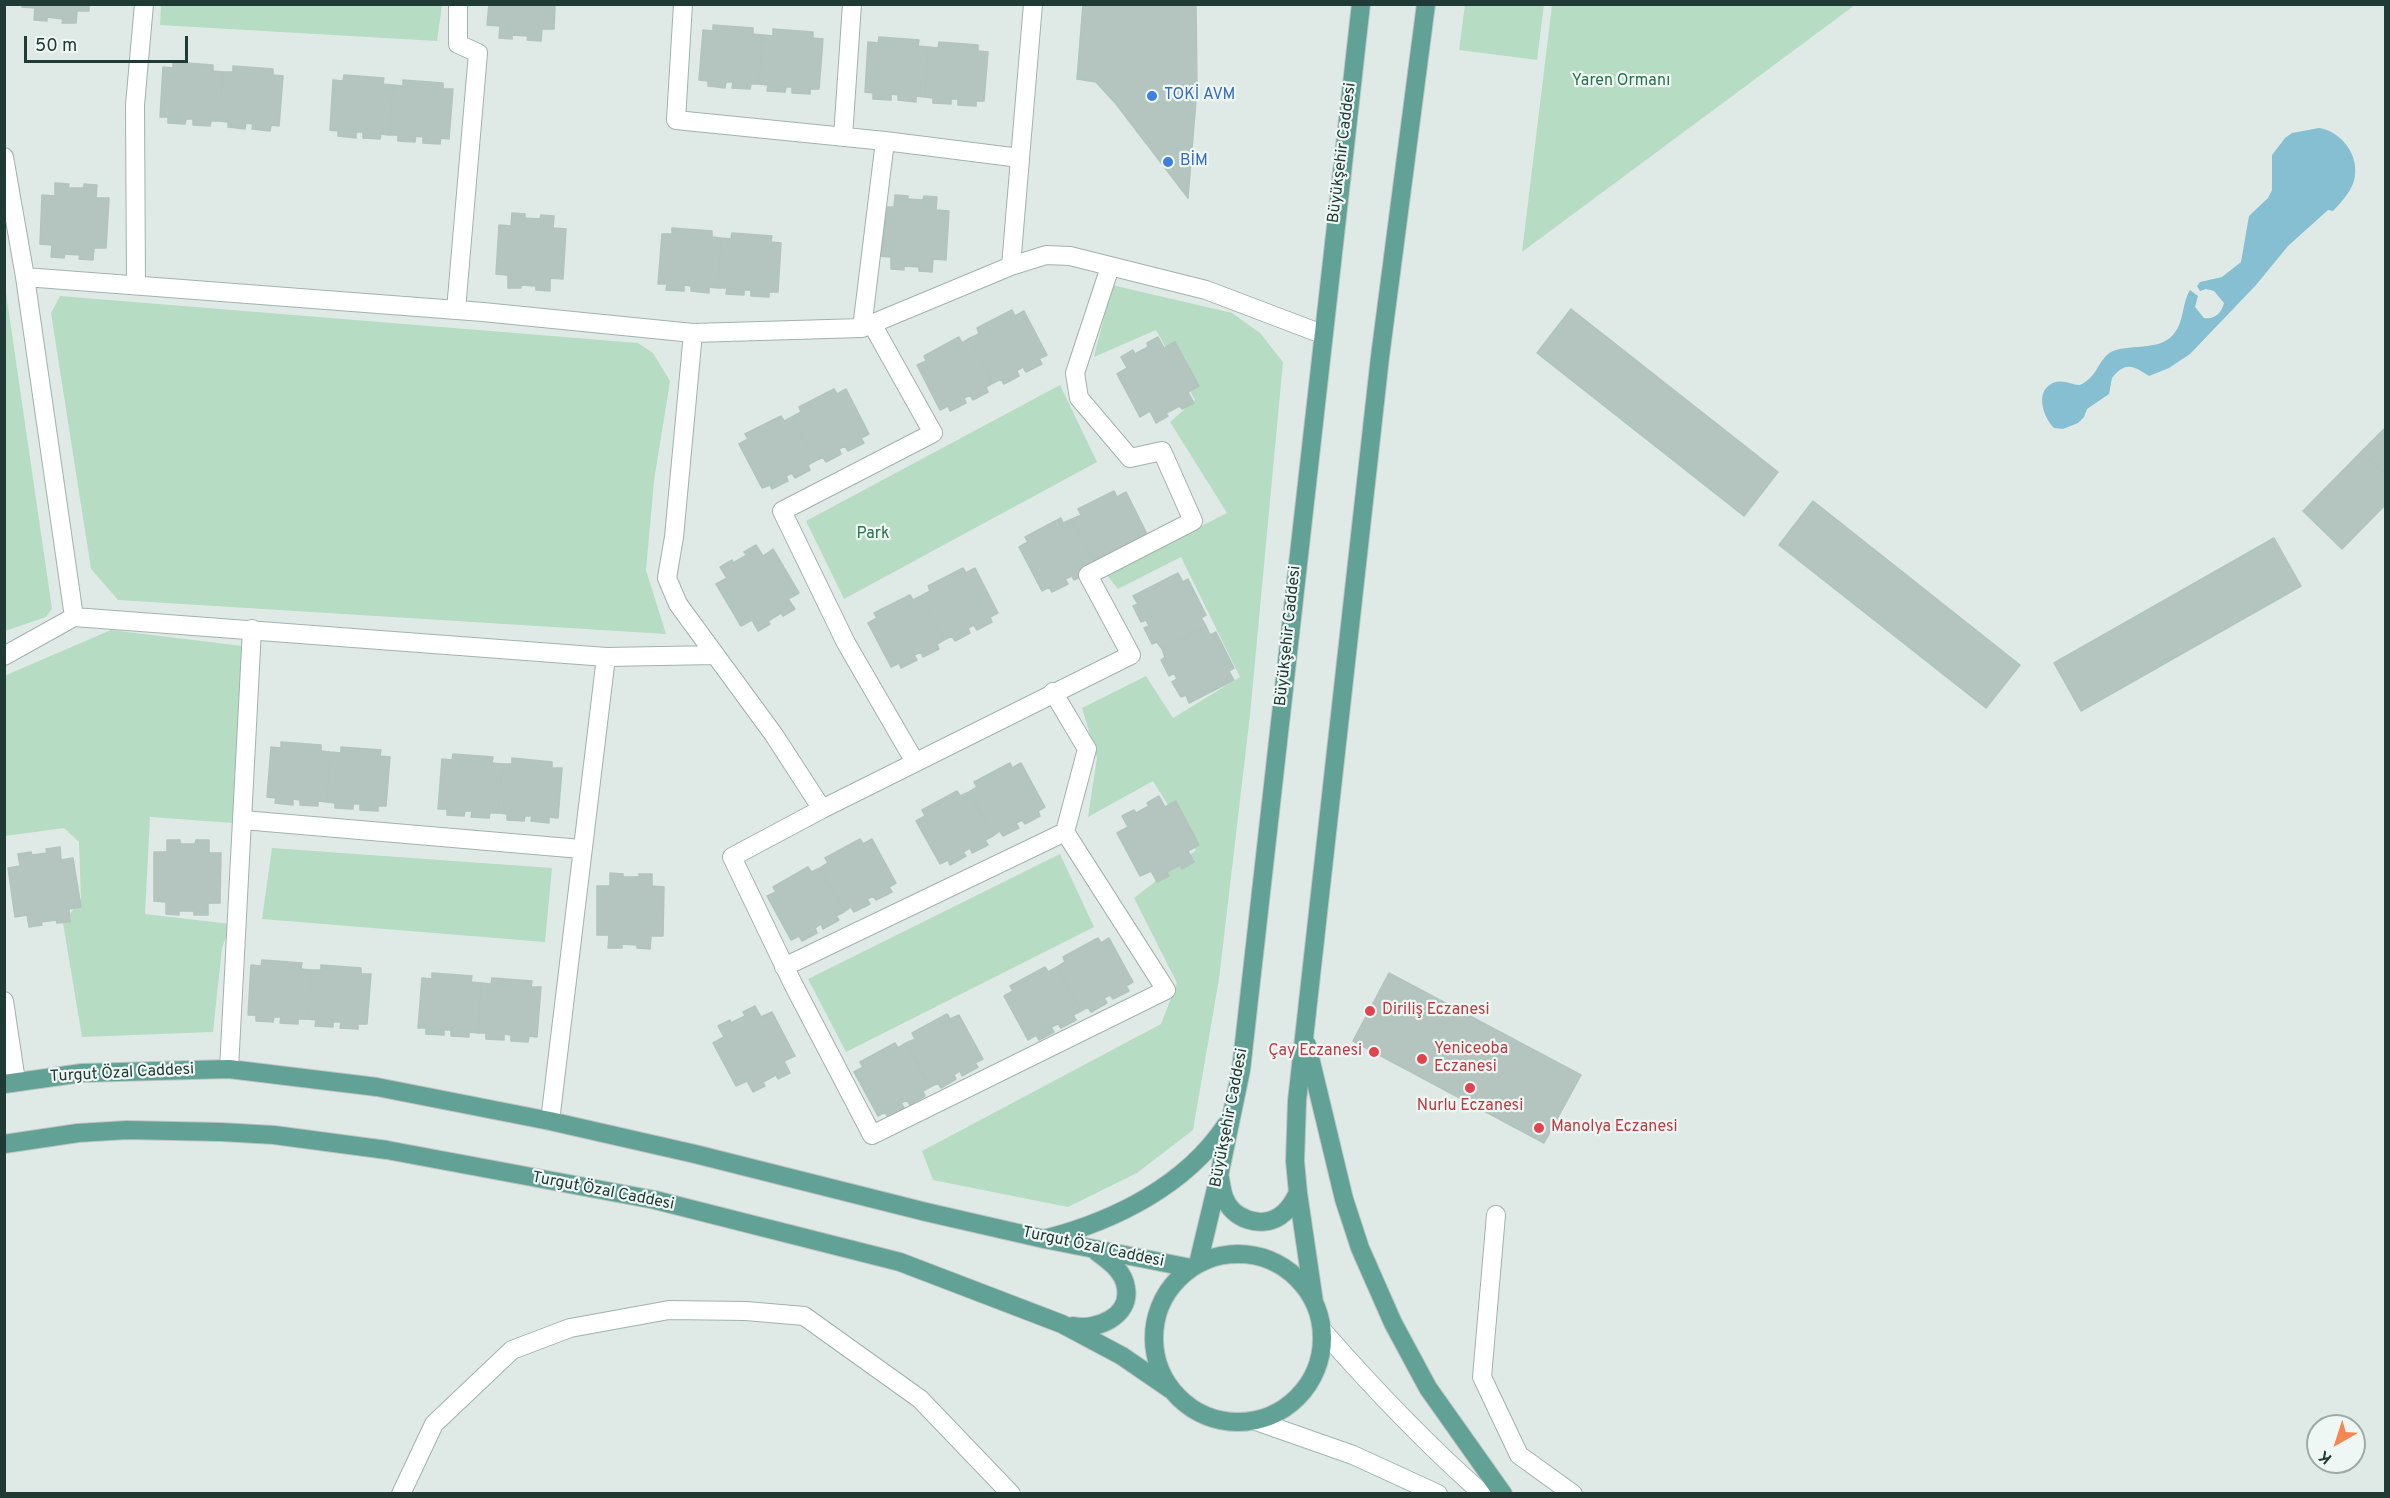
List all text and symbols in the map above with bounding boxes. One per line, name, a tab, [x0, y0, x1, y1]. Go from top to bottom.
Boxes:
scale bar	[27, 24, 190, 62]
text: 50 m	[35, 35, 77, 58]
park label: Yaren Ormanı	[1572, 72, 1670, 92]
street label: Büyükşehir Caddesi	[1325, 82, 1361, 224]
place label: TOKİ AVM	[1164, 86, 1235, 106]
marker: TOKİ AVM	[1145, 89, 1159, 103]
place label: BİM	[1180, 152, 1208, 172]
marker: BİM	[1161, 155, 1175, 169]
park label: Park	[856, 525, 890, 545]
street label: Büyükşehir Caddesi	[1272, 565, 1306, 707]
place label: Diriliş Eczanesi	[1382, 1001, 1490, 1021]
marker: Diriliş Eczanesi	[1363, 1004, 1377, 1018]
place label: Yeniceoba Eczanesi	[1434, 1040, 1508, 1078]
place label: Çay Eczanesi	[1268, 1042, 1362, 1062]
marker: Çay Eczanesi	[1367, 1045, 1381, 1059]
street label: Büyükşehir Caddesi	[1207, 1047, 1253, 1189]
marker: Yeniceoba Eczanesi	[1415, 1052, 1429, 1066]
street label: Turgut Özal Caddesi	[49, 1061, 195, 1087]
marker: Nurlu Eczanesi	[1463, 1081, 1477, 1095]
place label: Nurlu Eczanesi	[1417, 1097, 1523, 1117]
place label: Manolya Eczanesi	[1551, 1118, 1678, 1138]
marker: Manolya Eczanesi	[1532, 1121, 1546, 1135]
street label: Turgut Özal Caddesi	[530, 1169, 676, 1215]
street label: Turgut Özal Caddesi	[1020, 1224, 1166, 1272]
north arrow	[2306, 1414, 2366, 1474]
text: K	[2315, 1445, 2337, 1468]

